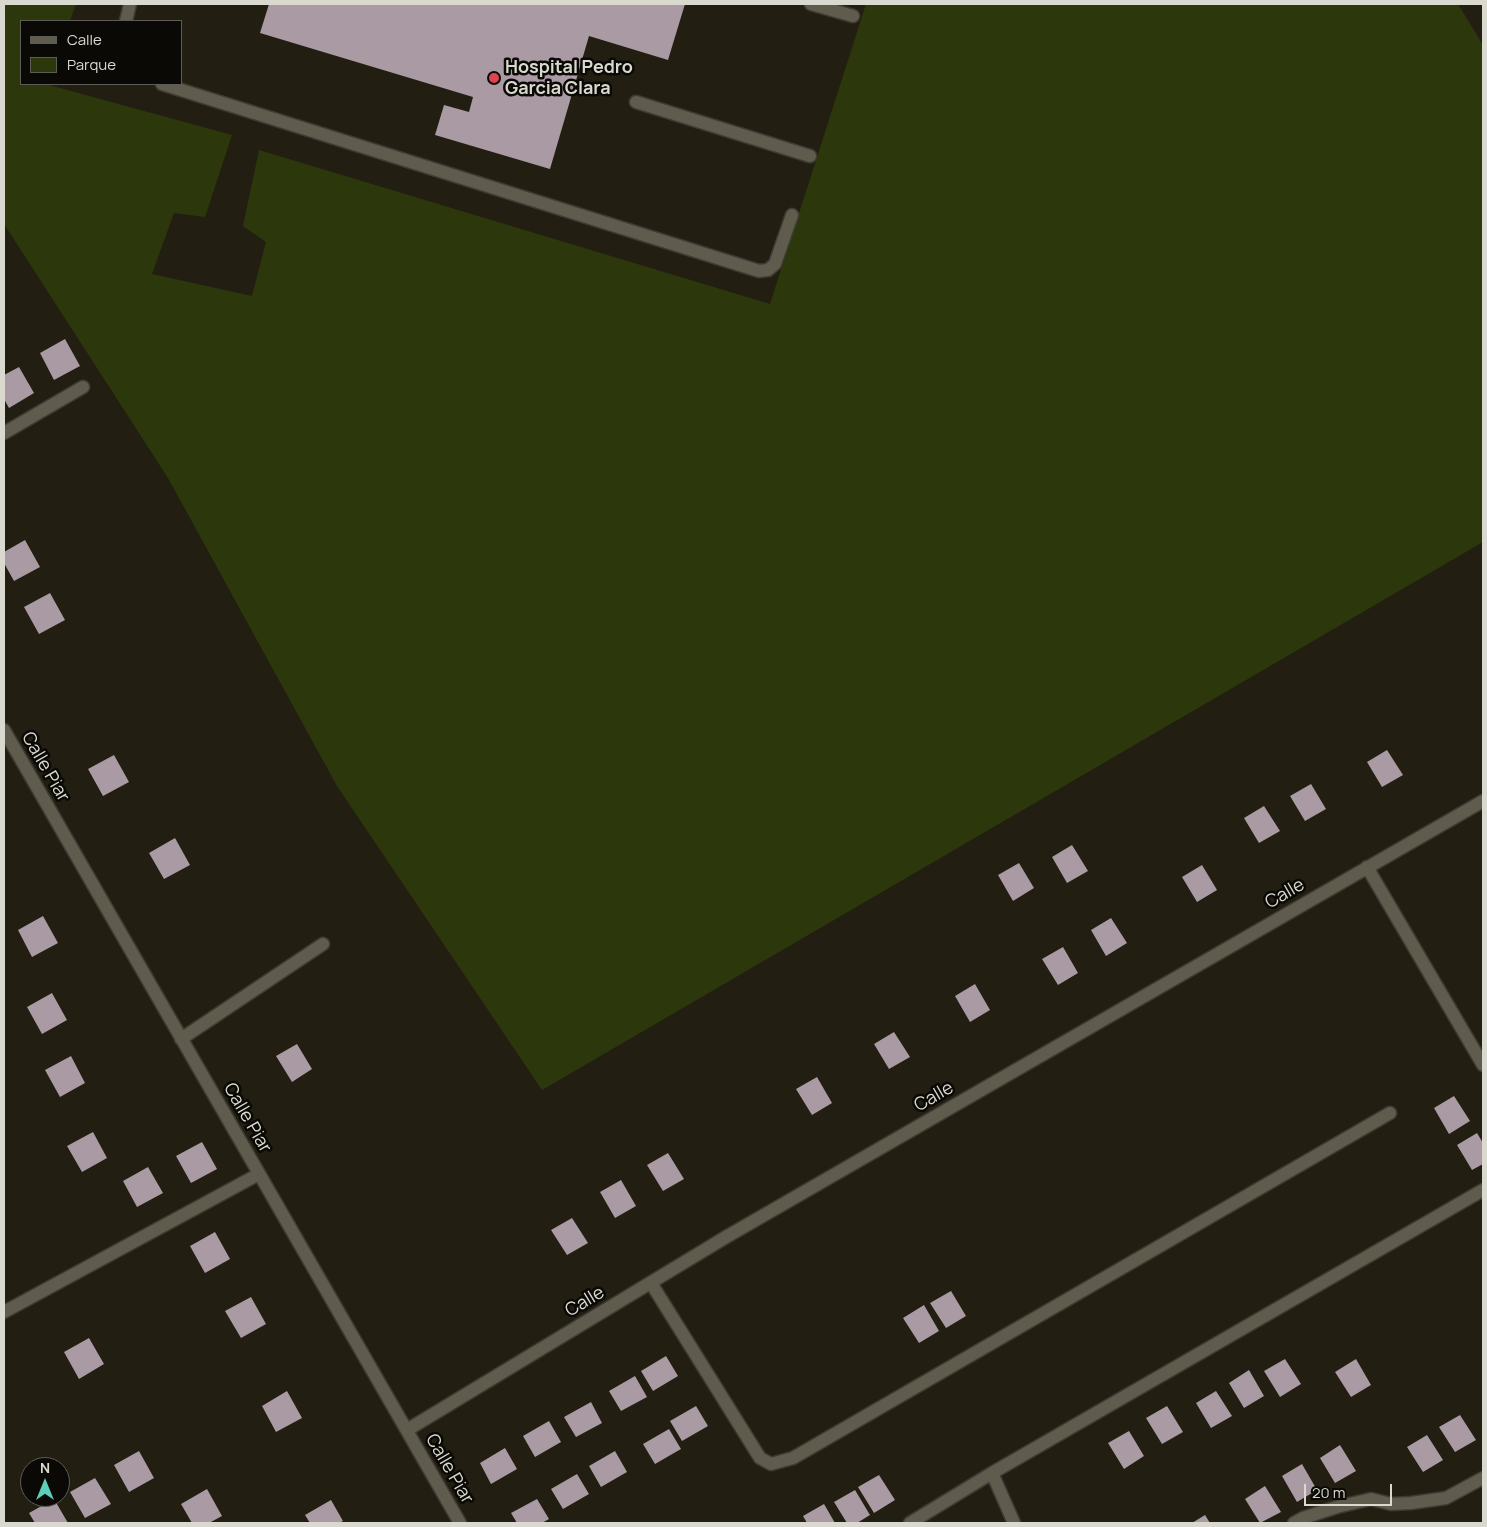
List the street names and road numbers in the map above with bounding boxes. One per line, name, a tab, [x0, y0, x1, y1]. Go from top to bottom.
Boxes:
street label: Calle Piar	[16, 728, 74, 806]
street label: Calle	[1261, 874, 1309, 914]
street label: Calle	[910, 1077, 958, 1117]
street label: Calle Piar	[218, 1079, 276, 1157]
street label: Calle	[562, 1282, 608, 1322]
street label: Calle Piar	[420, 1430, 478, 1508]

